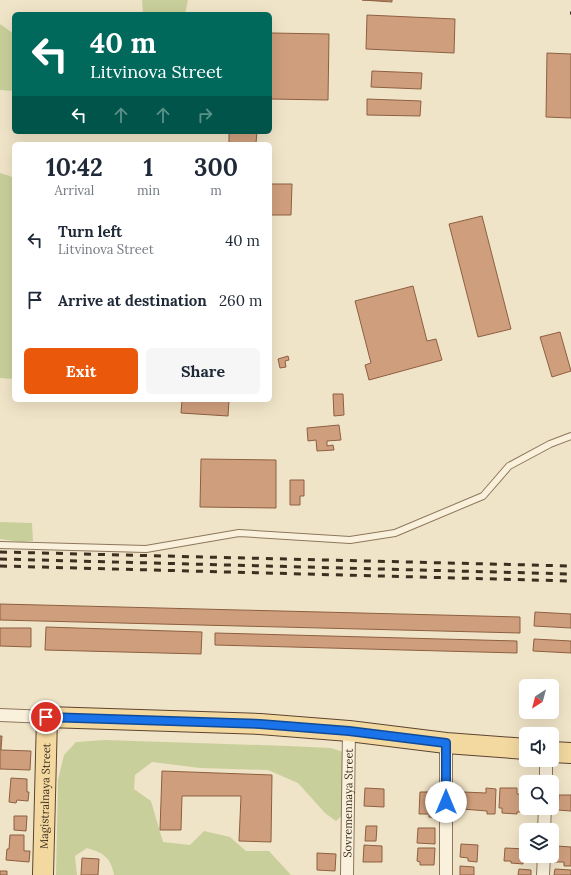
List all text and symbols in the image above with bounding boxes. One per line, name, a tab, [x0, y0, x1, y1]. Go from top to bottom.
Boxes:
text: 40 m	[90, 25, 156, 61]
icon: left	[24, 28, 76, 80]
text: Litvinova Street	[90, 60, 223, 83]
icon: left	[68, 104, 90, 126]
icon: ahead	[110, 104, 132, 126]
icon: ahead	[152, 104, 174, 126]
icon: right	[194, 104, 216, 126]
text: 10:42	[46, 152, 103, 183]
text: 1	[144, 152, 153, 183]
text: 300	[194, 152, 238, 183]
text: Arrival	[55, 182, 94, 199]
text: min	[137, 182, 160, 199]
text: m	[210, 182, 222, 199]
text: Turn left	[58, 222, 122, 241]
icon: left	[24, 229, 46, 251]
text: 40 m	[225, 231, 260, 250]
text: Litvinova Street	[58, 241, 154, 258]
icon: arrive	[24, 289, 46, 311]
text: Arrive at destination	[58, 291, 207, 310]
text: 260 m	[219, 291, 262, 310]
button: Exit	[24, 348, 138, 394]
button: Share	[146, 348, 260, 394]
north arrow	[519, 679, 559, 719]
map controls	[519, 679, 559, 863]
pin	[29, 700, 63, 734]
icon: arrive	[35, 706, 57, 728]
button: sound	[519, 727, 559, 767]
street label: Magistralnaya Street	[37, 742, 53, 849]
street label: Sovremennaya Street	[340, 748, 356, 858]
button: search	[519, 775, 559, 815]
position arrow	[425, 781, 467, 823]
button: layers	[519, 823, 559, 863]

